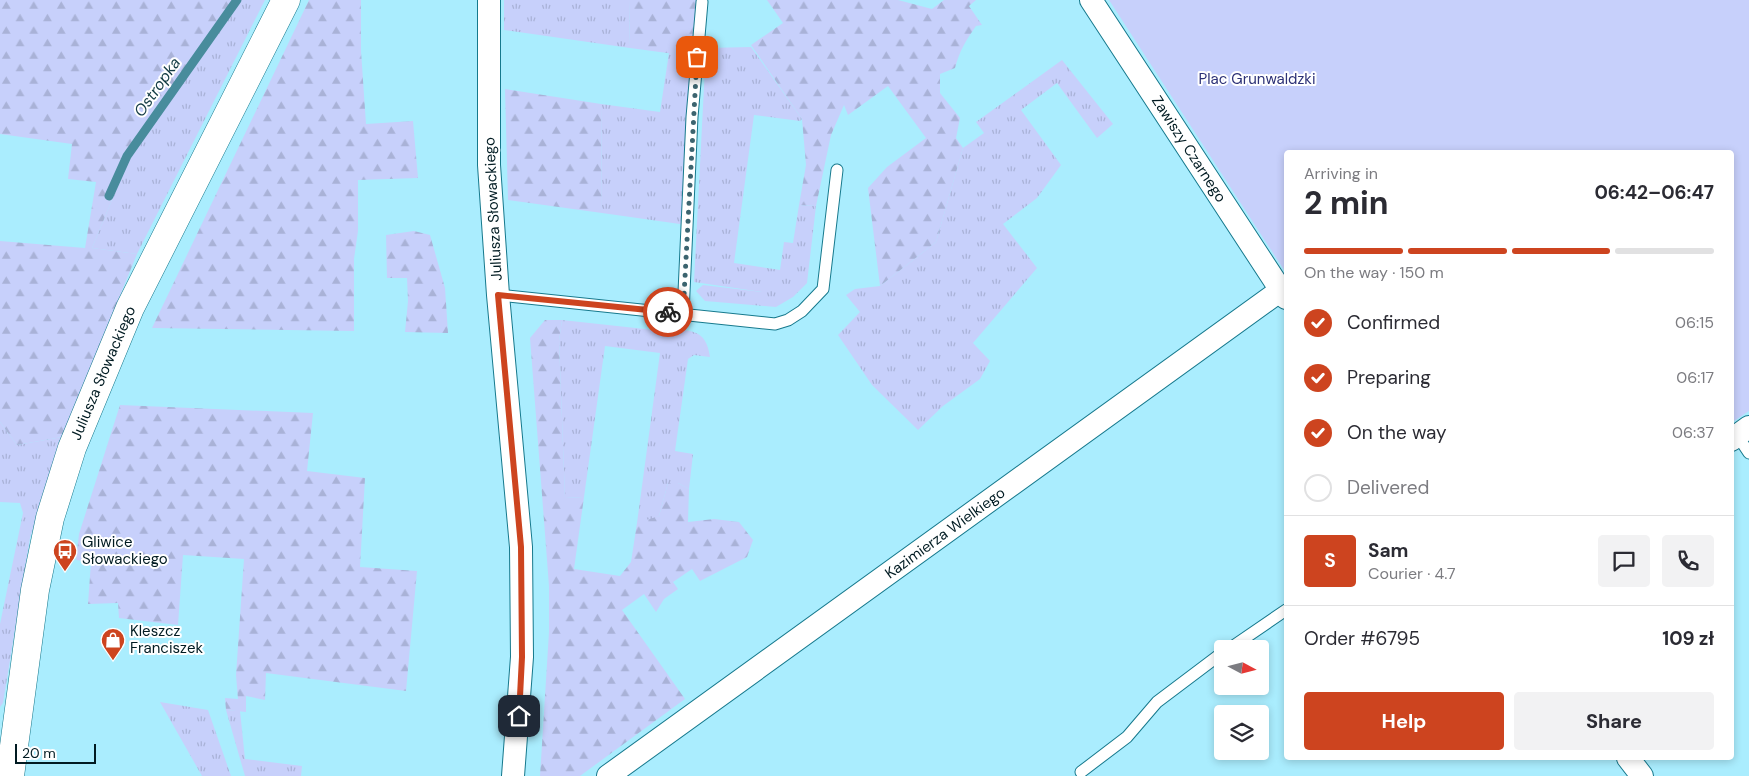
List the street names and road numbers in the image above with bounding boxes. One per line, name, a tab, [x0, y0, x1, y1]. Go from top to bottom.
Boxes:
street label: Zawiszy Czarnego	[1147, 92, 1231, 206]
street label: Juliusza Słowackiego	[479, 137, 507, 281]
street label: Juliusza Słowackiego	[66, 303, 140, 443]
street label: Kazimierza Wielkiego	[881, 483, 1009, 583]

